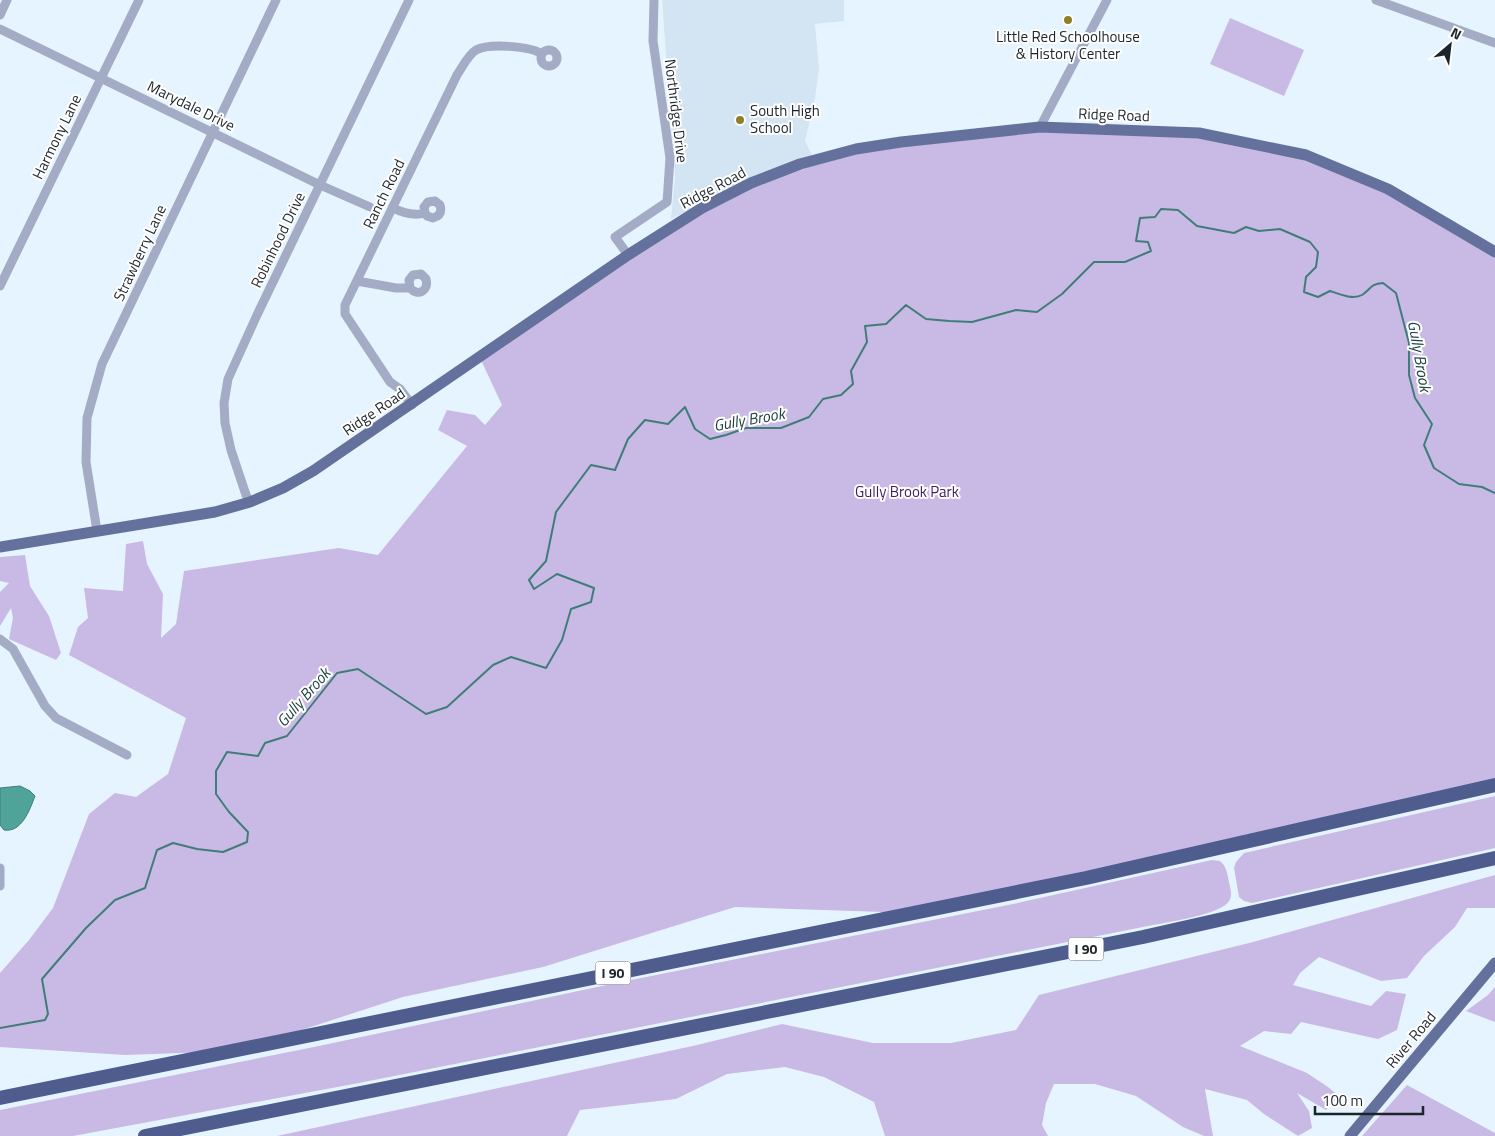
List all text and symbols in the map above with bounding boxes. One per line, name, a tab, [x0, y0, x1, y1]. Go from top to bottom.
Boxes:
marker: Little Red Schoolhouse & History Center	[1062, 14, 1074, 26]
north arrow	[1425, 20, 1475, 70]
text: N	[1447, 22, 1466, 45]
place label: Little Red Schoolhouse & History Center	[996, 25, 1140, 65]
street label: Northridge Drive	[659, 58, 694, 164]
street label: Marydale Drive	[143, 74, 239, 137]
street label: Harmony Lane	[26, 90, 87, 183]
place label: South High School	[750, 99, 820, 139]
street label: Ridge Road	[1078, 102, 1150, 127]
marker: South High School	[734, 114, 746, 126]
street label: Ranch Road	[357, 155, 410, 233]
street label: Ridge Road	[676, 161, 750, 215]
street label: Robinhood Drive	[244, 188, 311, 292]
street label: Strawberry Lane	[107, 201, 172, 305]
water label: Gully Brook	[1402, 319, 1438, 395]
street label: Ridge Road	[338, 382, 410, 441]
water label: Gully Brook	[712, 401, 788, 437]
park label: Gully Brook Park	[855, 480, 959, 503]
water label: Gully Brook	[270, 661, 337, 732]
road number: I 90	[1068, 938, 1104, 961]
road number: I 90	[596, 961, 630, 984]
street label: River Road	[1380, 1006, 1441, 1073]
scale bar	[1315, 1084, 1422, 1116]
text: 100 m	[1322, 1089, 1363, 1112]

